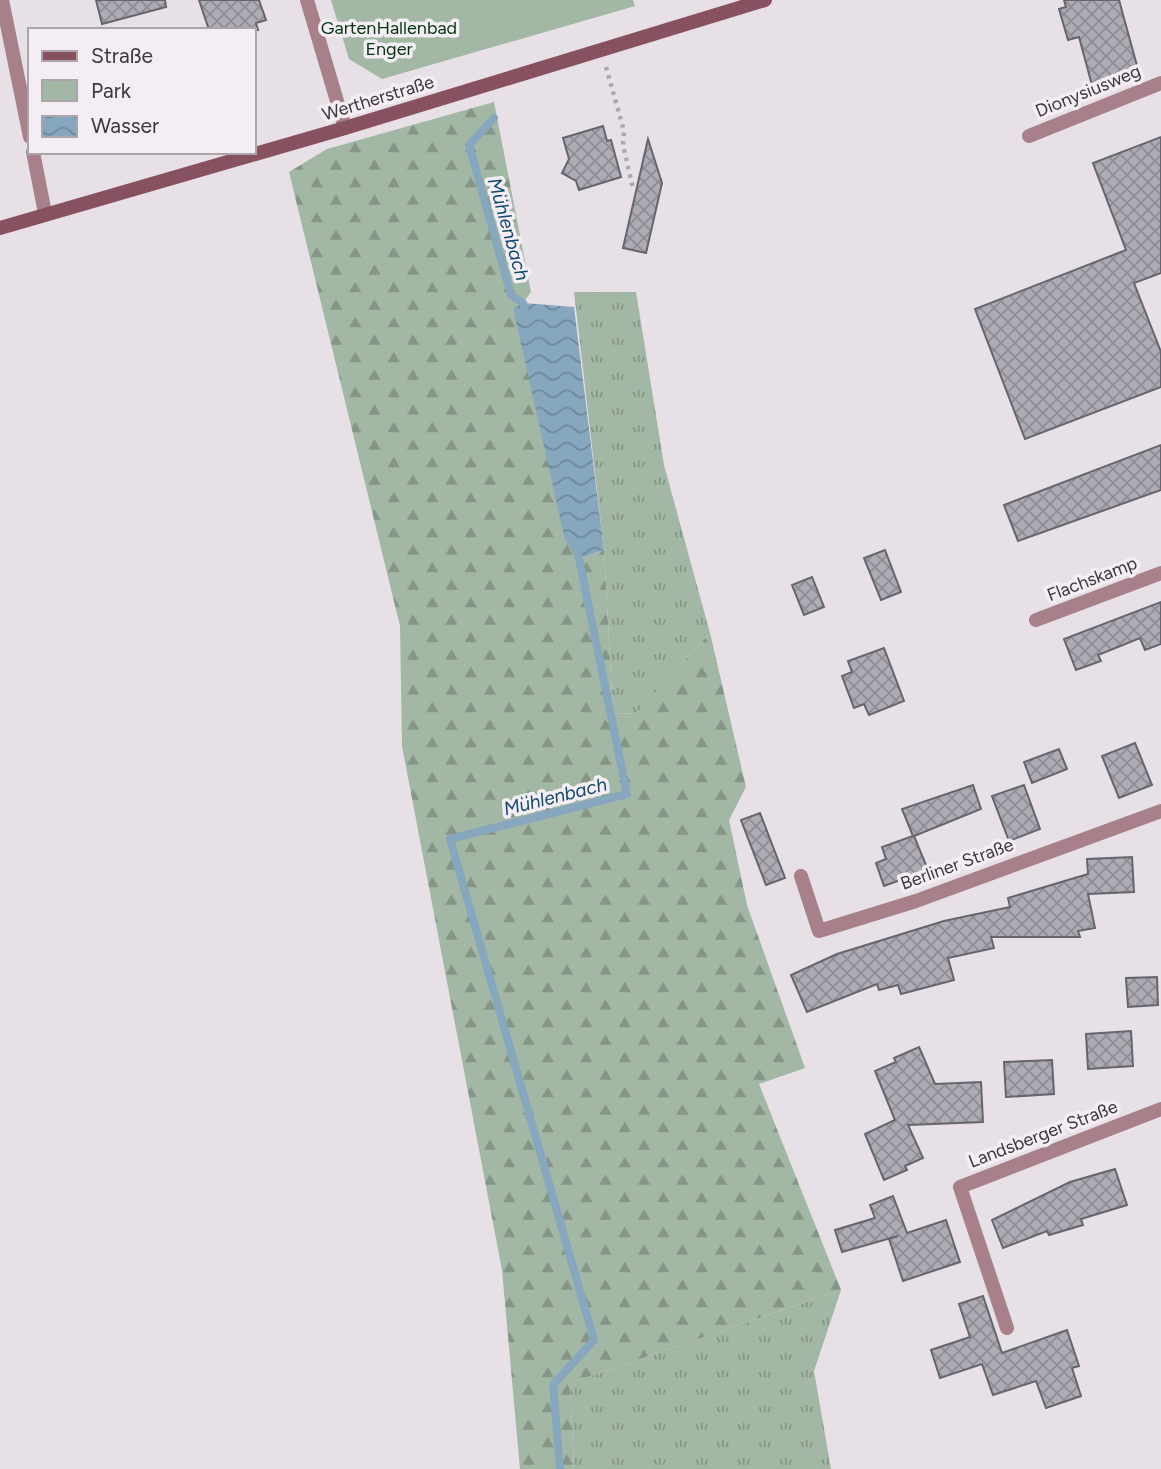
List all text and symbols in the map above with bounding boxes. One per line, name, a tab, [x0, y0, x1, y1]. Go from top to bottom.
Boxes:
park label: GartenHallenbad Enger	[321, 17, 457, 60]
legend	[28, 28, 256, 154]
text: Straße	[91, 43, 153, 68]
street label: Dionysiusweg	[1032, 60, 1144, 122]
street label: Wertherstraße	[319, 71, 437, 125]
text: Park	[91, 78, 132, 103]
text: Wasser	[91, 113, 159, 138]
water label: Mühlenbach	[483, 175, 534, 284]
street label: Flachskamp	[1044, 552, 1140, 606]
water label: Mühlenbach	[501, 772, 610, 820]
street label: Berliner Straße	[898, 833, 1017, 895]
street label: Landsberger Straße	[965, 1095, 1121, 1173]

